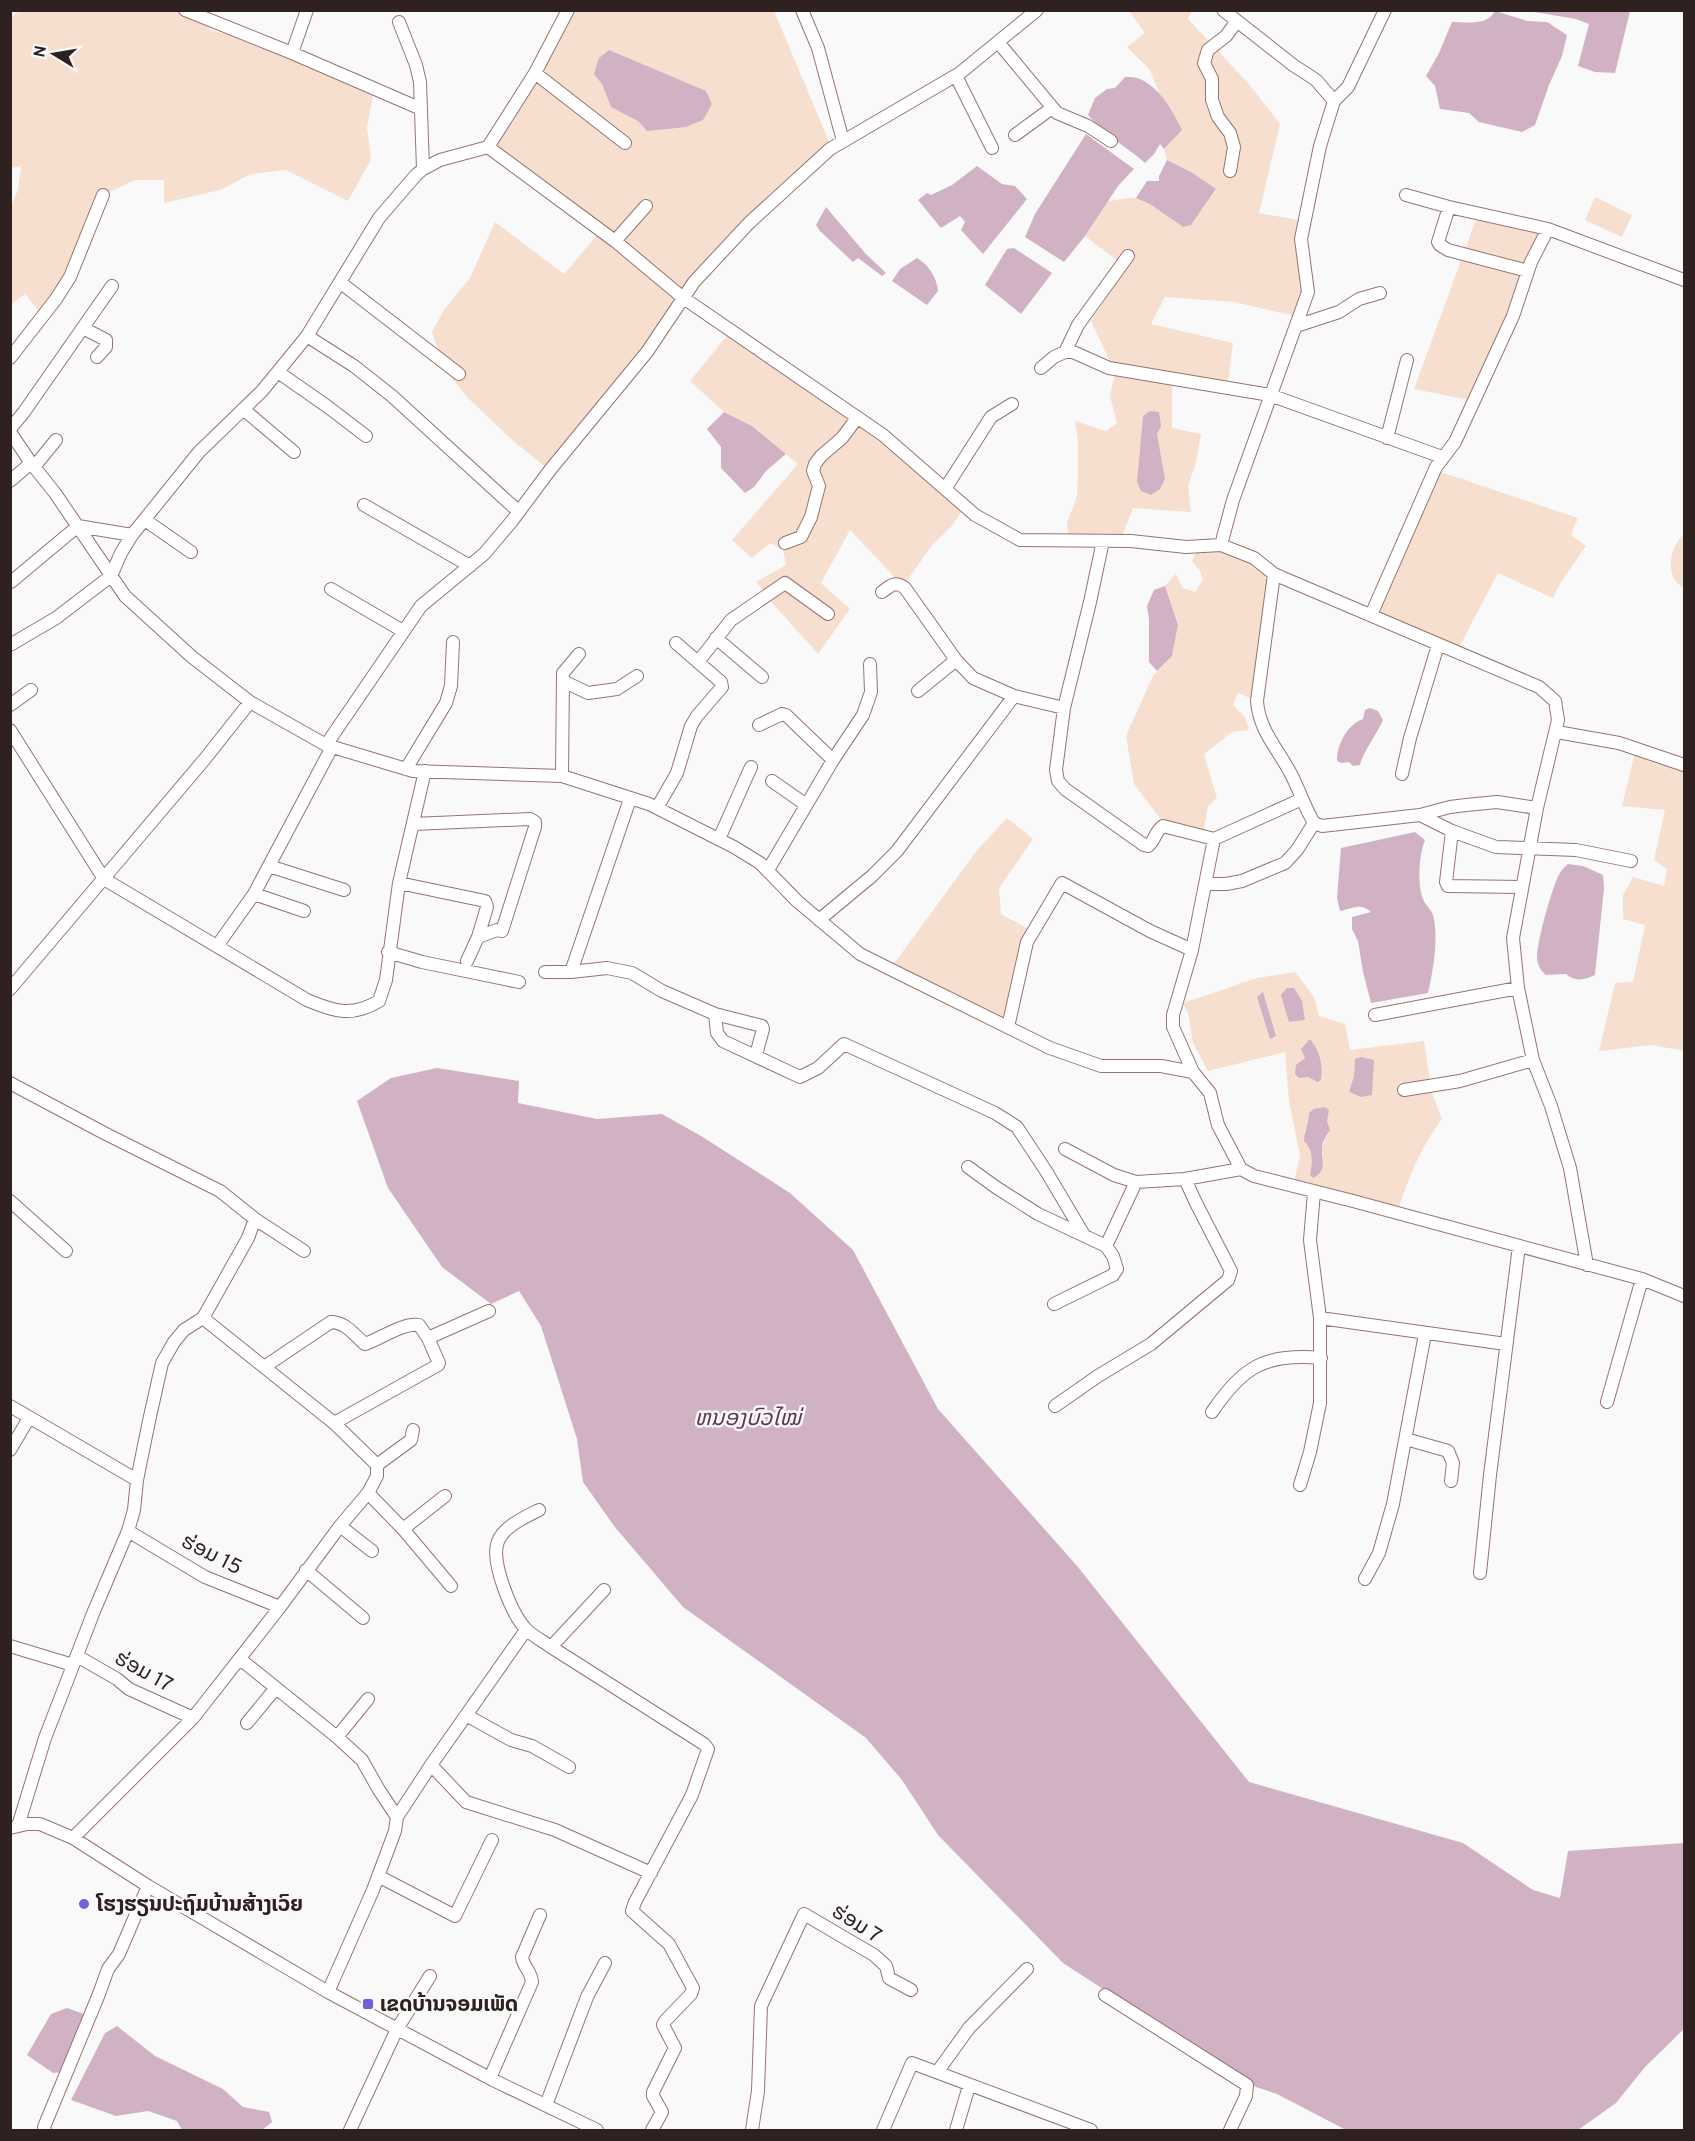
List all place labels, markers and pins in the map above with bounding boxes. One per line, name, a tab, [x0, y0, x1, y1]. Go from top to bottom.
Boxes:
place label: ໂຮງຮຽນປະຖົມບ້ານສ້າງເວົຍ	[95, 1892, 303, 1919]
marker: ໂຮງຮຽນປະຖົມບ້ານສ້າງເວົຍ	[77, 1897, 91, 1911]
place label: ເຂດບ້ານຈອມເພັດ	[380, 1992, 518, 2019]
marker: ເຂດບ້ານຈອມເພັດ	[361, 1997, 375, 2011]

